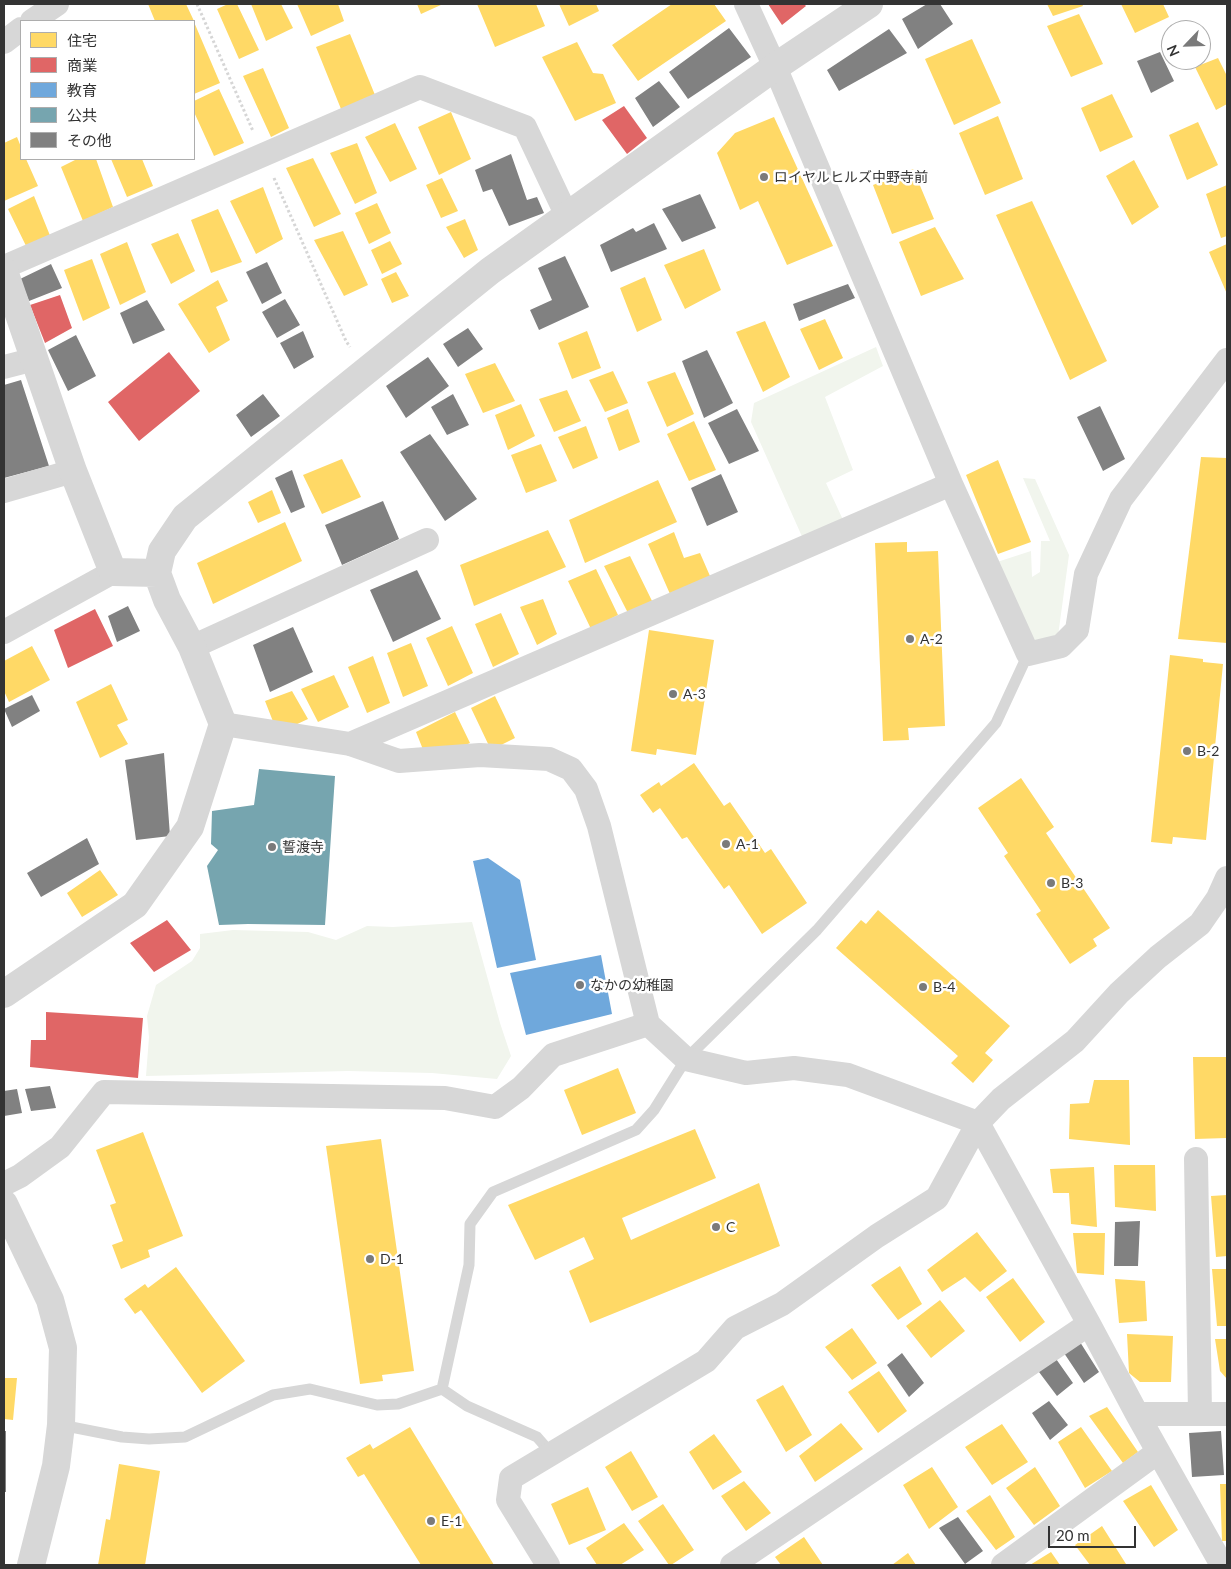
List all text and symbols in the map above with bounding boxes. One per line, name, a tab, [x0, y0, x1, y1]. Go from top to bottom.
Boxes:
legend	[20, 20, 195, 160]
north arrow	[1161, 20, 1211, 70]
text: 住宅	[67, 31, 97, 49]
text: N	[1163, 43, 1183, 59]
text: 商業	[67, 56, 97, 74]
text: 教育	[67, 81, 97, 99]
text: 公共	[67, 106, 97, 124]
text: その他	[67, 131, 112, 149]
place label: ロイヤルヒルズ中野寺前	[774, 169, 928, 185]
marker: ロイヤルヒルズ中野寺前	[758, 171, 770, 183]
place label: A-2	[920, 631, 943, 647]
marker: A-2	[904, 633, 916, 645]
place label: A-3	[683, 686, 706, 702]
marker: A-3	[667, 688, 679, 700]
place label: B-2	[1197, 743, 1219, 759]
marker: B-2	[1181, 745, 1193, 757]
place label: A-1	[736, 836, 759, 852]
marker: A-1	[720, 838, 732, 850]
place label: 誓渡寺	[282, 839, 324, 855]
marker: 誓渡寺	[266, 841, 278, 853]
place label: B-3	[1061, 875, 1083, 891]
marker: B-3	[1045, 877, 1057, 889]
place label: なかの幼稚園	[590, 977, 674, 993]
marker: なかの幼稚園	[574, 979, 586, 991]
place label: B-4	[933, 979, 955, 995]
marker: B-4	[917, 981, 929, 993]
place label: C	[726, 1219, 735, 1235]
marker: C	[710, 1221, 722, 1233]
place label: D-1	[380, 1251, 404, 1267]
marker: D-1	[364, 1253, 376, 1265]
place label: E-1	[441, 1513, 462, 1529]
marker: E-1	[425, 1515, 437, 1527]
scale bar	[1051, 1516, 1138, 1548]
text: 20 m	[1056, 1526, 1090, 1544]

